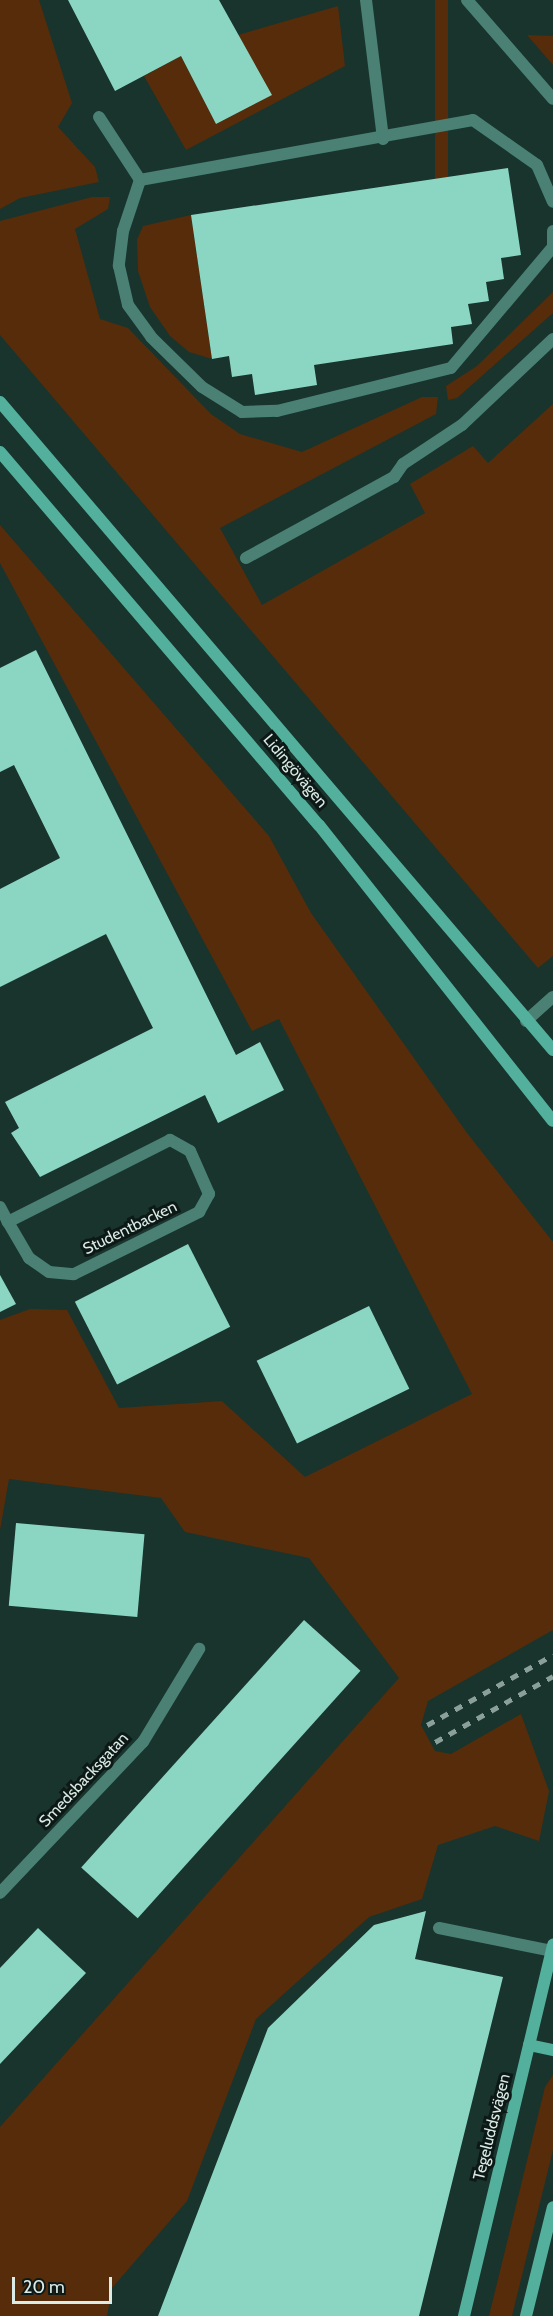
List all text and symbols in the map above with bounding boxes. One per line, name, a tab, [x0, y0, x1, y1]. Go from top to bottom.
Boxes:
street label: Lidingövägen	[259, 730, 331, 812]
street label: Studentbacken	[80, 1197, 180, 1259]
street label: Smedsbacksgatan	[35, 1729, 133, 1831]
street label: Tegeluddsvägen	[470, 2072, 514, 2182]
scale bar	[15, 2265, 116, 2303]
text: 20 m	[23, 2276, 65, 2298]

